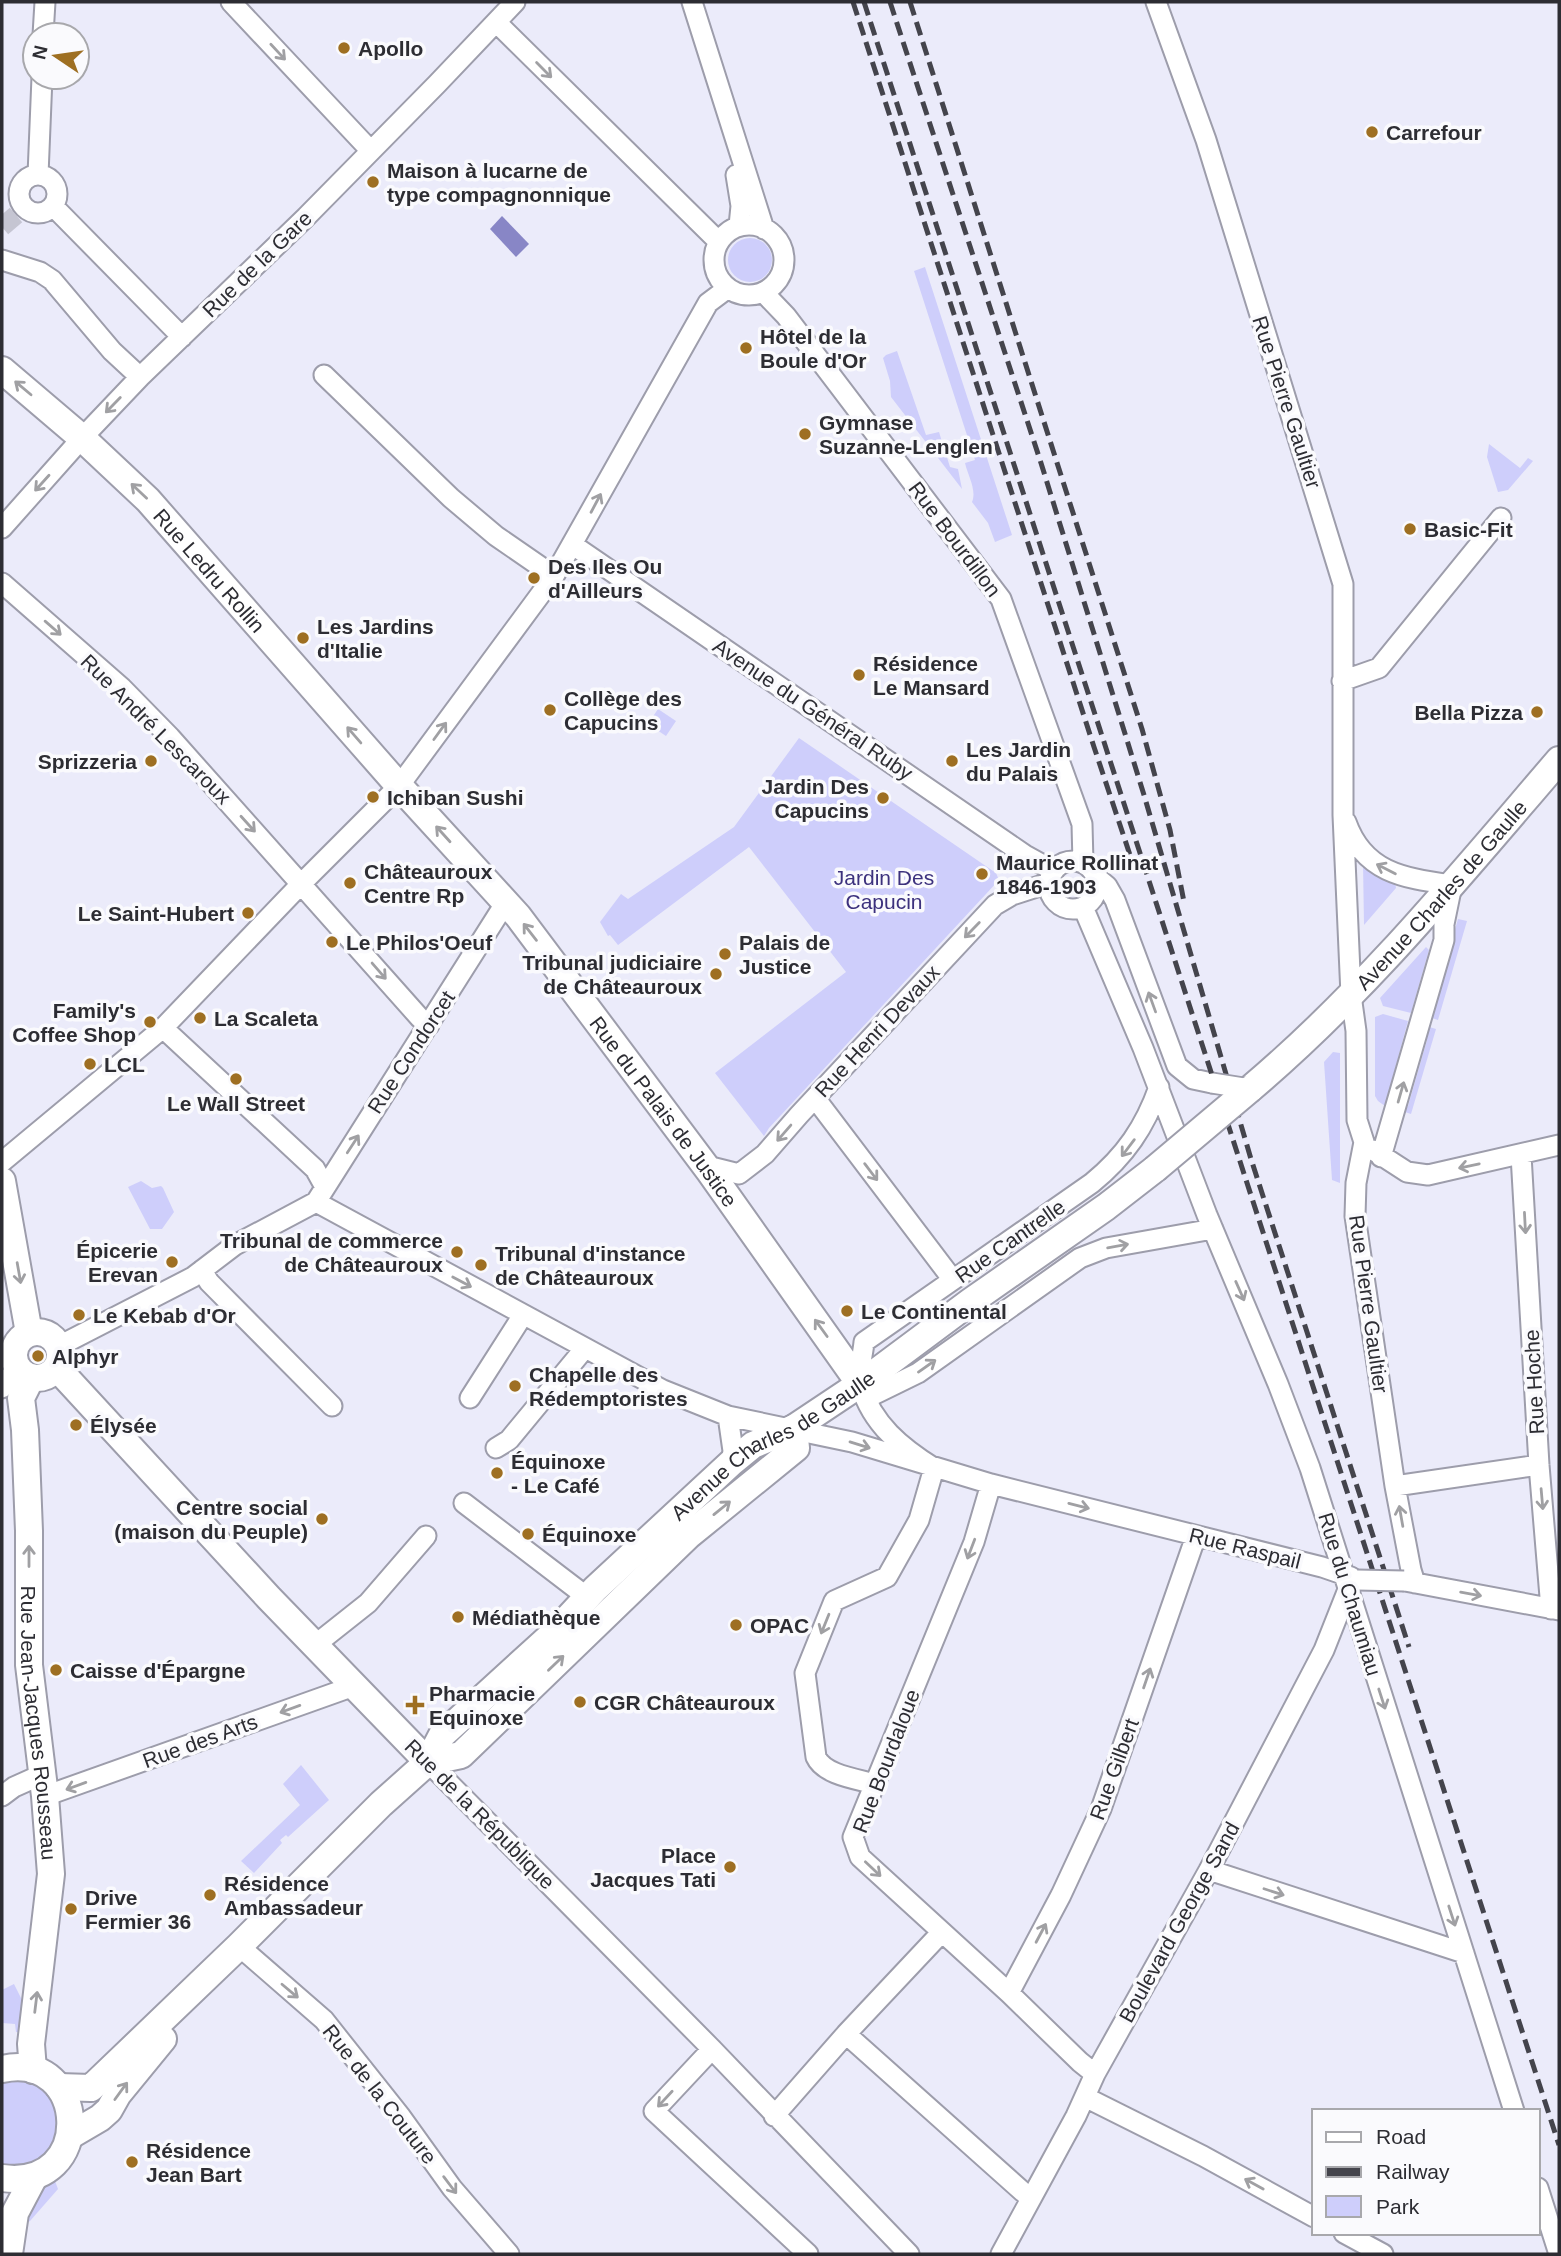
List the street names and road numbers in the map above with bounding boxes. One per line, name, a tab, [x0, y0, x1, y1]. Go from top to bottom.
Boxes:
street label: Rue de la Gare	[198, 206, 316, 322]
street label: Rue Pierre Gaultier	[1248, 313, 1326, 491]
street label: Rue Bourdillon	[904, 477, 1006, 601]
street label: Rue Ledru Rollin	[149, 504, 270, 637]
street label: Avenue du Général Ruby	[709, 634, 917, 785]
street label: Rue André Lescaroux	[76, 649, 236, 809]
street label: Avenue Charles de Gaulle	[1351, 795, 1531, 994]
street label: Rue Henri Devaux	[810, 960, 944, 1102]
street label: Rue Condorcet	[363, 986, 459, 1117]
street label: Rue du Palais de Justice	[586, 1012, 742, 1211]
street label: Rue Cantrelle	[951, 1195, 1069, 1287]
street label: Rue Pierre Gaultier	[1345, 1213, 1393, 1395]
street label: Rue Hoche	[1520, 1329, 1548, 1435]
street label: Avenue Charles de Gaulle	[666, 1366, 879, 1524]
street label: Rue du Chaumiau	[1314, 1510, 1386, 1678]
street label: Rue Raspail	[1187, 1523, 1303, 1573]
street label: Rue Jean-Jacques Rousseau	[17, 1585, 61, 1861]
street label: Rue Bourdaloue	[848, 1686, 924, 1836]
street label: Rue des Arts	[140, 1710, 260, 1772]
street label: Rue Gilbert	[1085, 1715, 1143, 1823]
street label: Rue de la République	[400, 1734, 560, 1894]
street label: Boulevard George Sand	[1114, 1818, 1244, 2026]
street label: Rue de la Couture	[318, 2020, 442, 2168]

